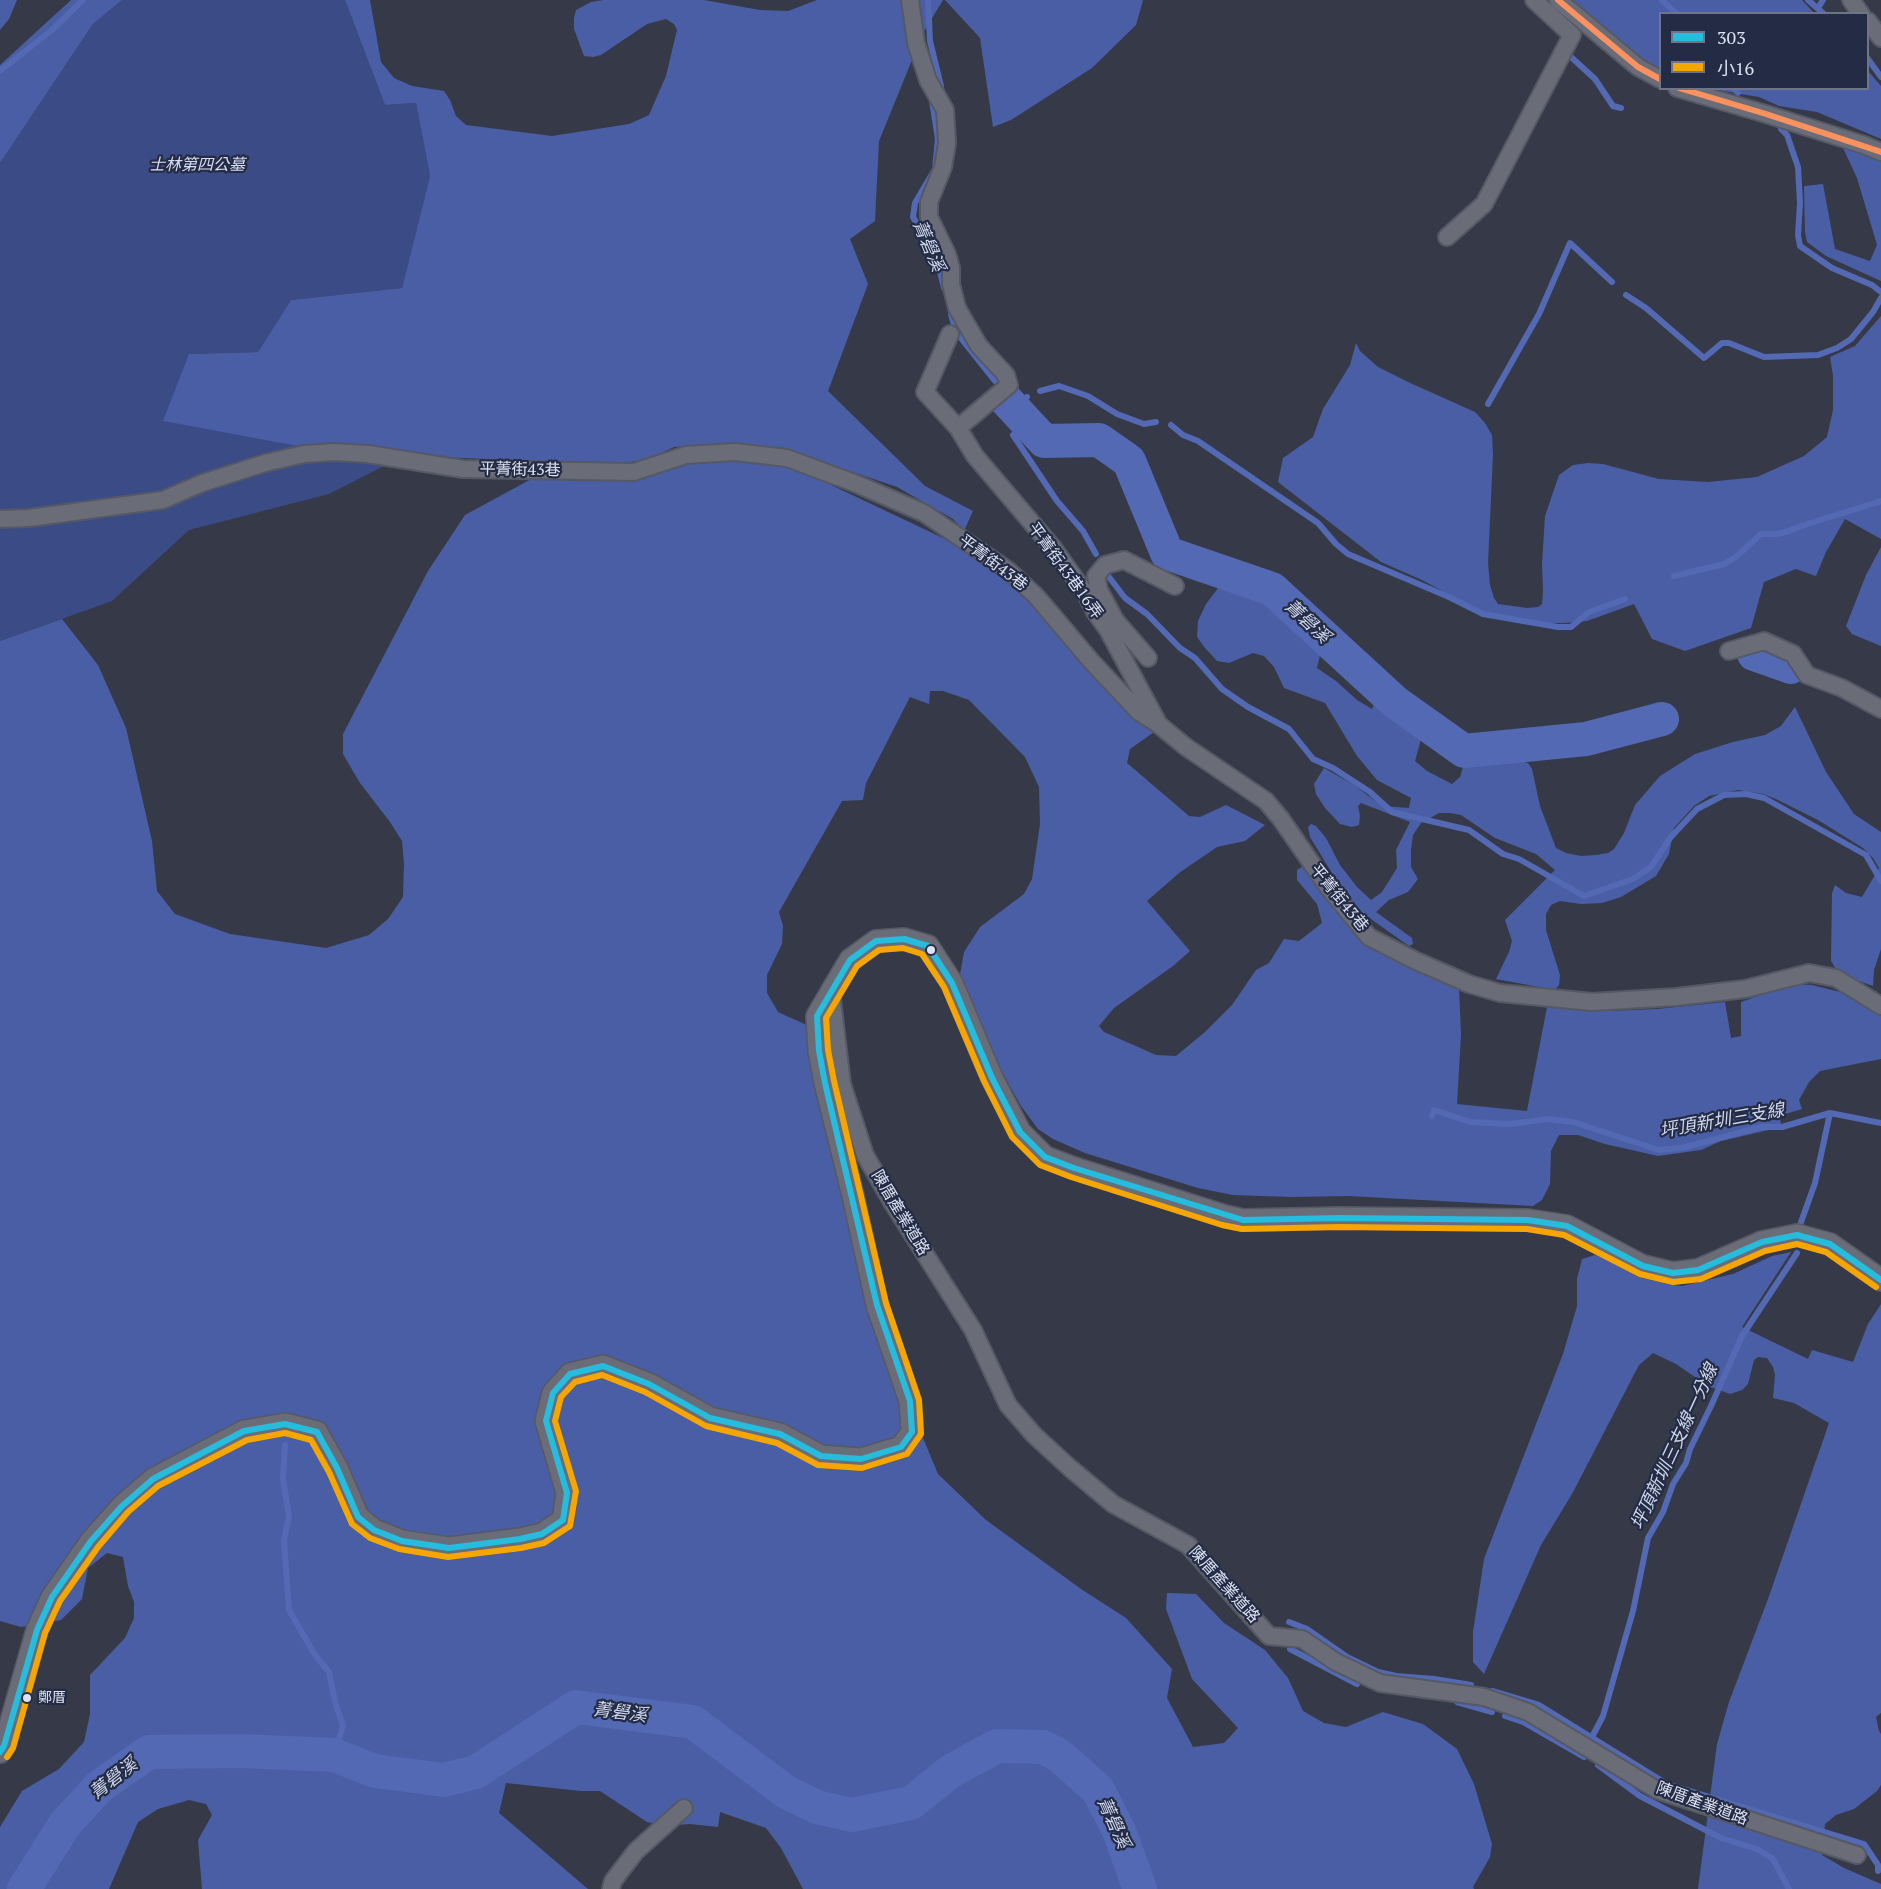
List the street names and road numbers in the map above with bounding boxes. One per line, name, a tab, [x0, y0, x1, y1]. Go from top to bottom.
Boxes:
street label: 平菁街43巷	[479, 460, 561, 480]
street label: 平菁街43巷16弄	[1024, 519, 1106, 623]
street label: 平菁街43巷	[955, 531, 1031, 595]
street label: 平菁街43巷	[1306, 860, 1372, 936]
street label: 陳厝產業道路	[867, 1167, 933, 1259]
street label: 陳厝產業道路	[1185, 1543, 1263, 1627]
street label: 陳厝產業道路	[1654, 1779, 1750, 1829]

